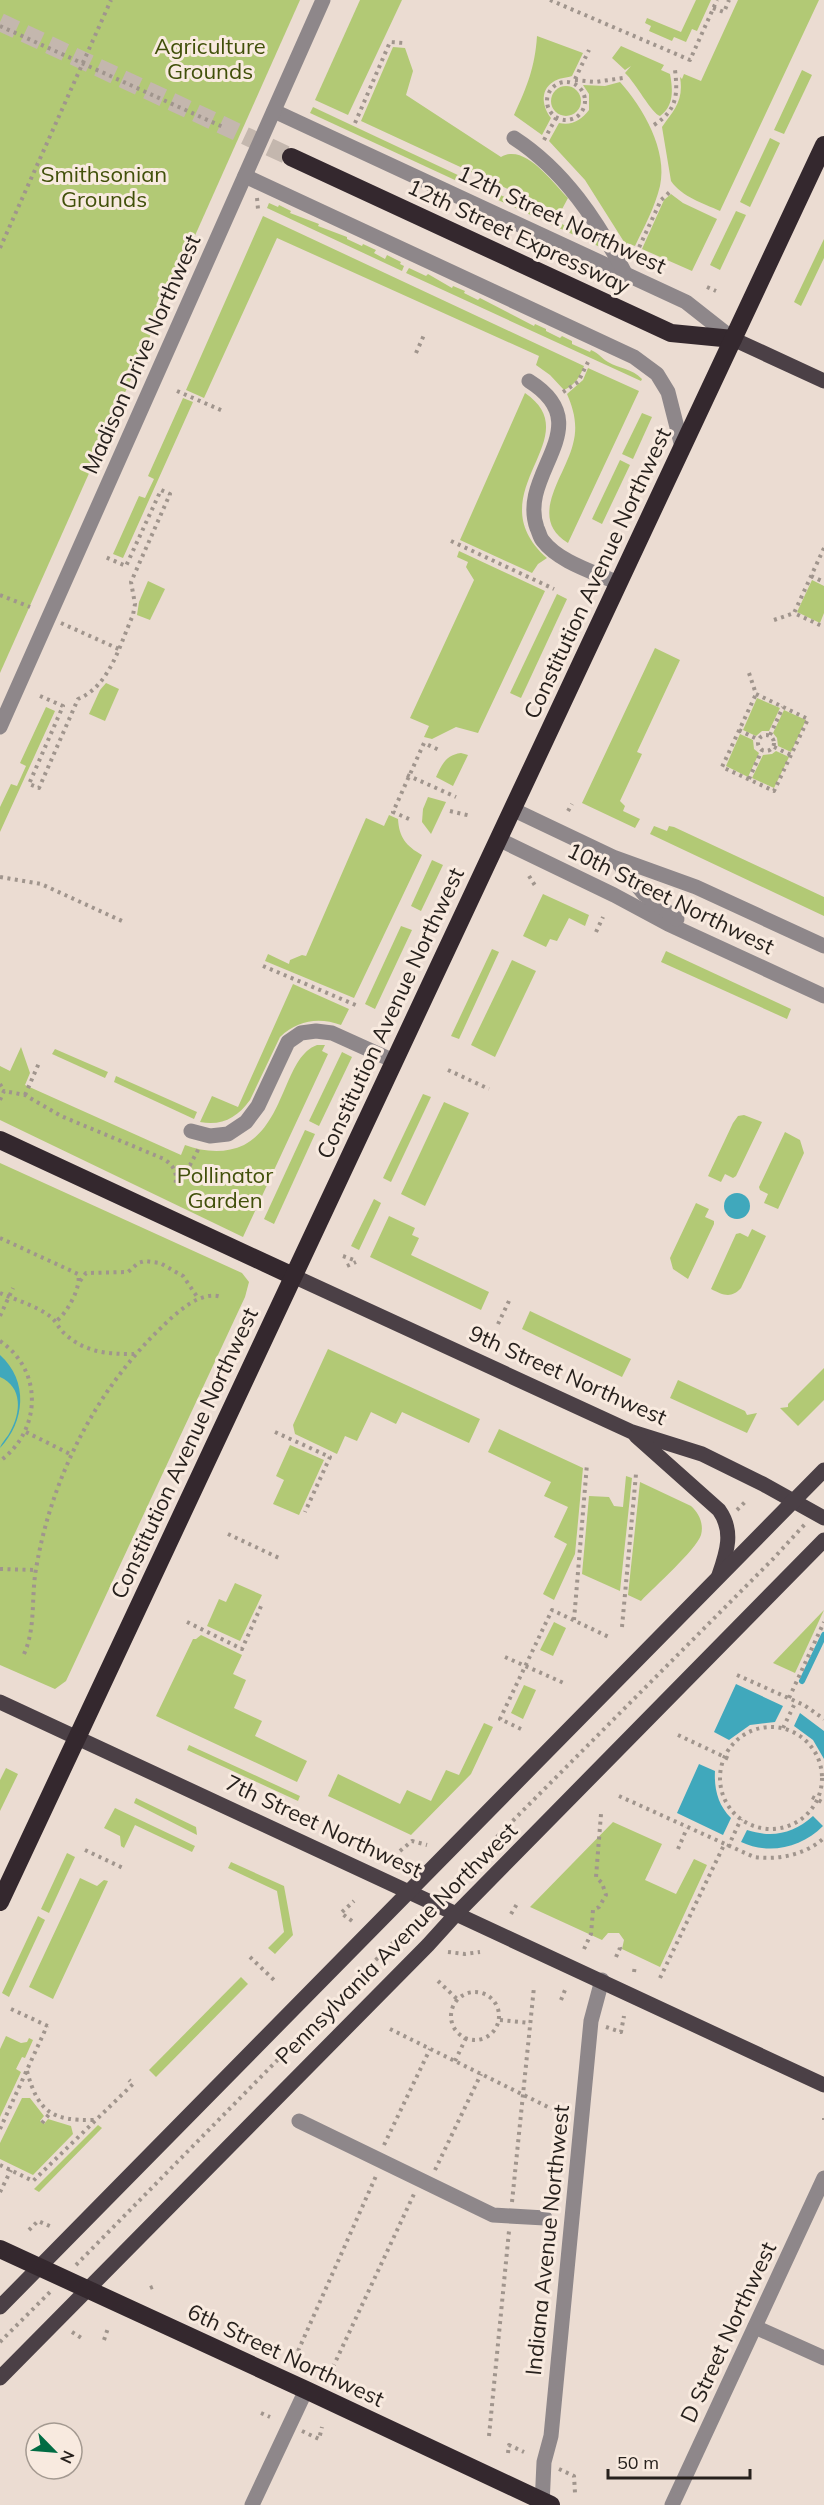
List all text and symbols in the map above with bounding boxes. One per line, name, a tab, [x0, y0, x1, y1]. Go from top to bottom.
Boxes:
park label: Agriculture Grounds	[154, 32, 266, 85]
street label: 12th Street Northwest	[453, 158, 671, 280]
park label: Smithsonian Grounds	[41, 160, 167, 213]
street label: 12th Street Expressway	[403, 172, 635, 300]
street label: Madison Drive Northwest	[76, 230, 207, 478]
street label: Constitution Avenue Northwest	[517, 423, 677, 723]
street label: 10th Street Northwest	[563, 836, 779, 960]
street label: Constitution Avenue Northwest	[310, 863, 470, 1163]
park label: Pollinator Garden	[177, 1161, 273, 1214]
street label: Constitution Avenue Northwest	[104, 1303, 264, 1603]
street label: 9th Street Northwest	[465, 1319, 672, 1431]
street label: 7th Street Northwest	[221, 1768, 427, 1884]
street label: Pennsylvania Avenue Northwest	[269, 1816, 523, 2070]
street label: Indiana Avenue Northwest	[519, 2103, 575, 2377]
street label: D Street Northwest	[674, 2237, 782, 2427]
street label: 6th Street Northwest	[183, 2297, 389, 2413]
north arrow	[24, 2421, 84, 2481]
scale bar	[608, 2442, 750, 2480]
text: N	[56, 2448, 79, 2467]
text: 50 m	[617, 2451, 659, 2474]

